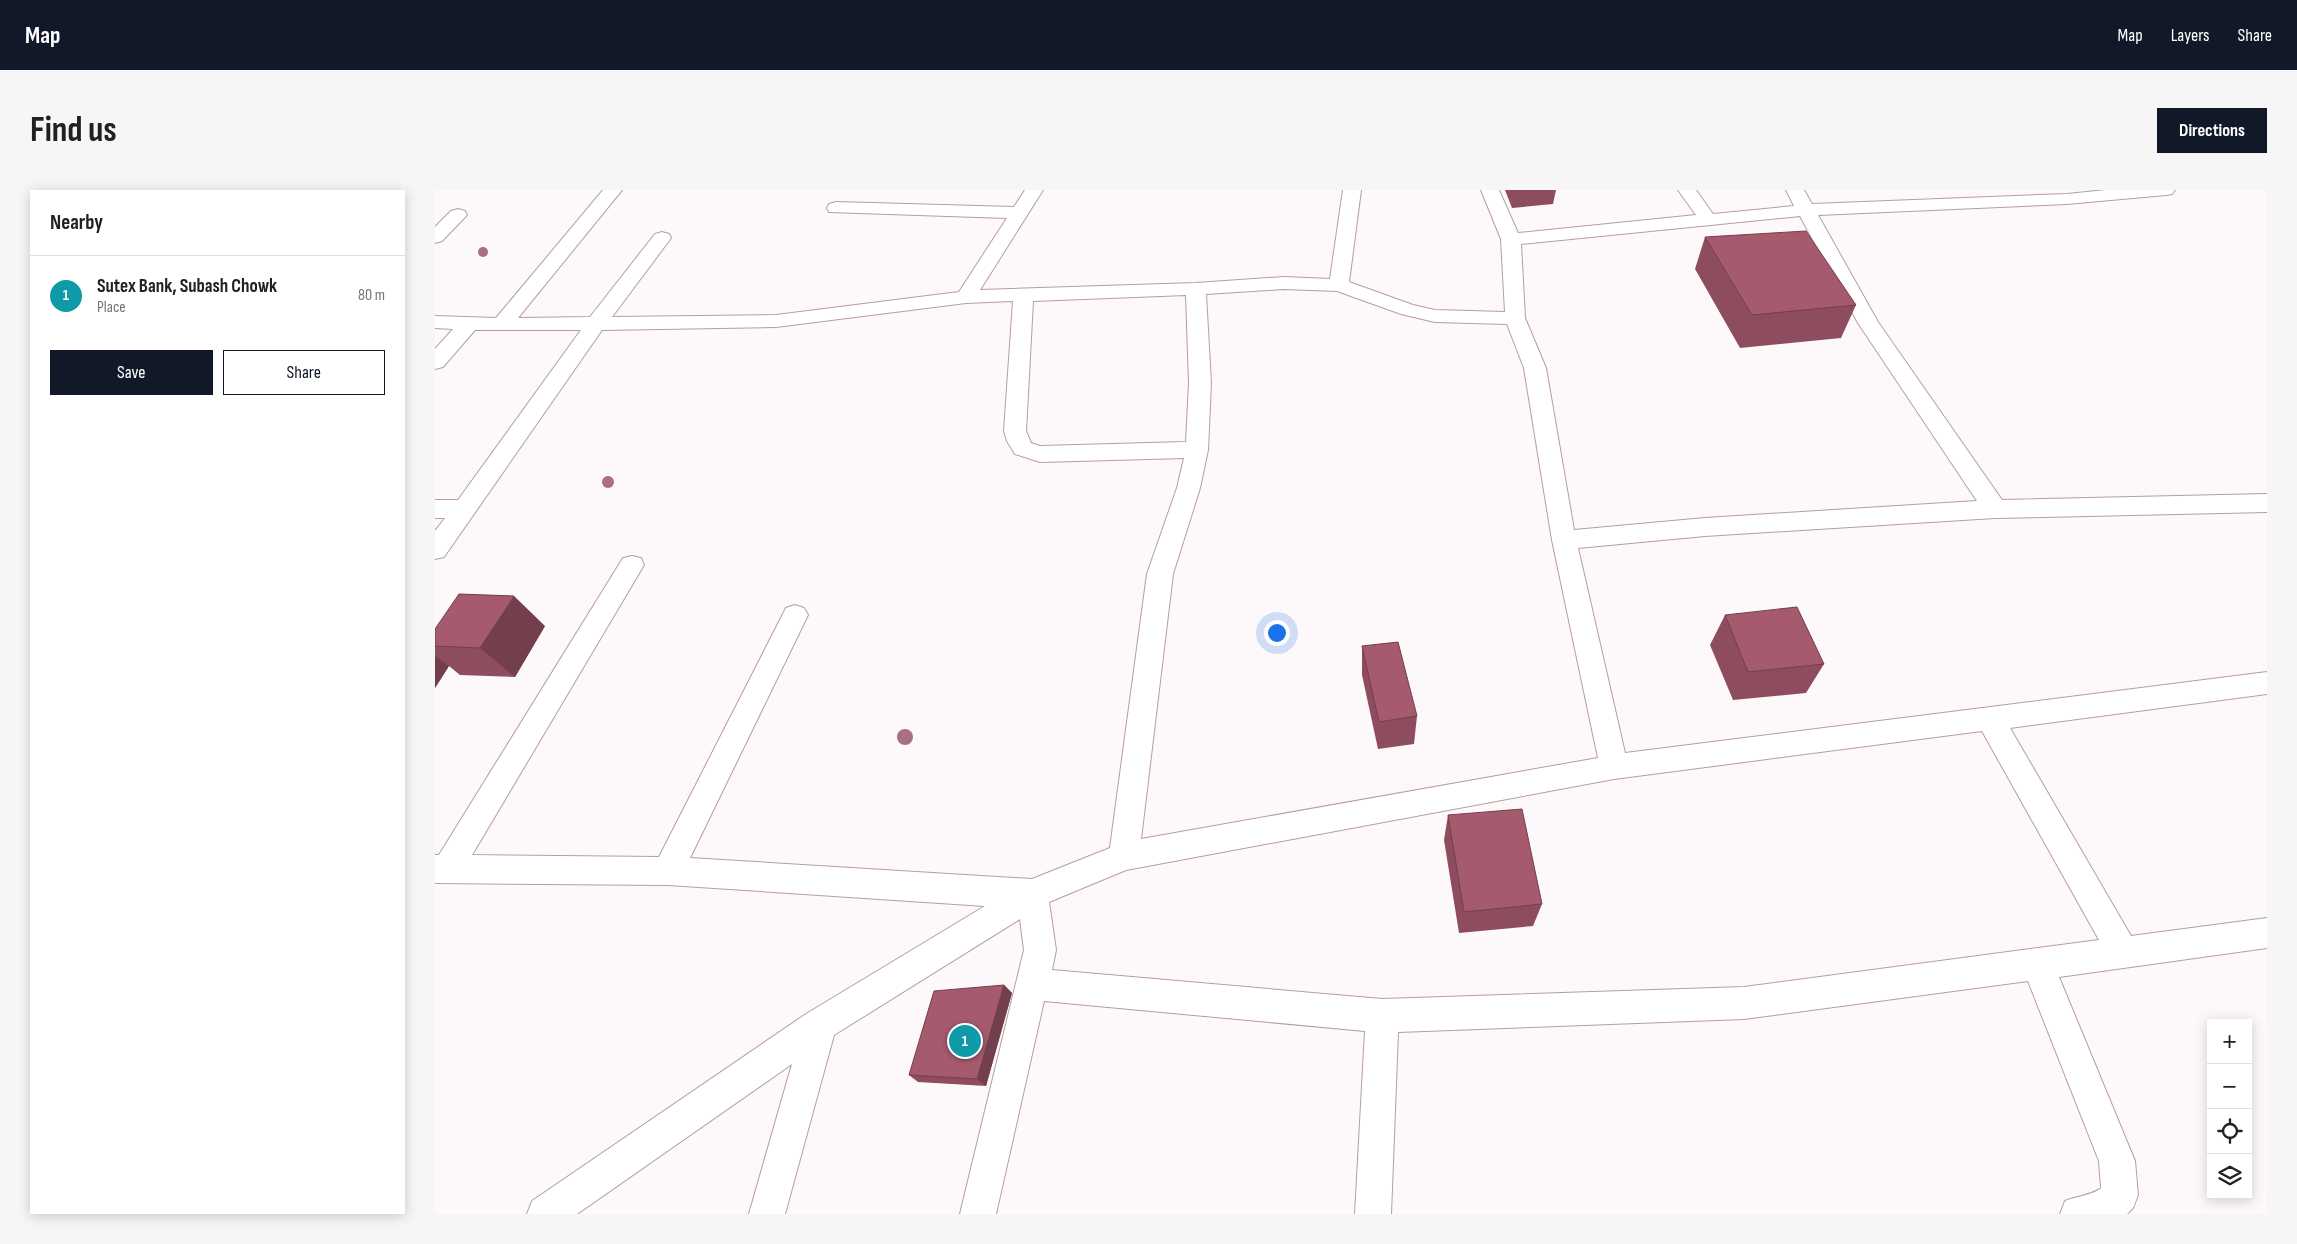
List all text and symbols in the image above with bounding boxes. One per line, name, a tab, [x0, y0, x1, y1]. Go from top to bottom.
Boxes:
text: Map	[25, 21, 60, 50]
text: Map	[2118, 25, 2143, 46]
text: Layers	[2171, 25, 2210, 46]
text: Share	[2238, 25, 2272, 46]
button: Directions	[2157, 108, 2267, 153]
text: Find us	[30, 109, 117, 152]
text: Nearby	[50, 210, 103, 235]
text: Sutex Bank, Subash Chowk	[97, 275, 277, 298]
text: 1	[63, 286, 69, 305]
text: 80 m	[358, 286, 385, 305]
text: Place	[97, 298, 126, 317]
button: Save	[50, 350, 213, 395]
button: Share	[223, 350, 385, 395]
your location	[1264, 620, 1290, 646]
map controls	[2207, 1019, 2252, 1199]
button: +	[2207, 1019, 2252, 1064]
pin: 1	[949, 1022, 981, 1060]
button: −	[2207, 1064, 2252, 1109]
button: locate	[2207, 1109, 2252, 1154]
button: layers	[2207, 1154, 2252, 1199]

